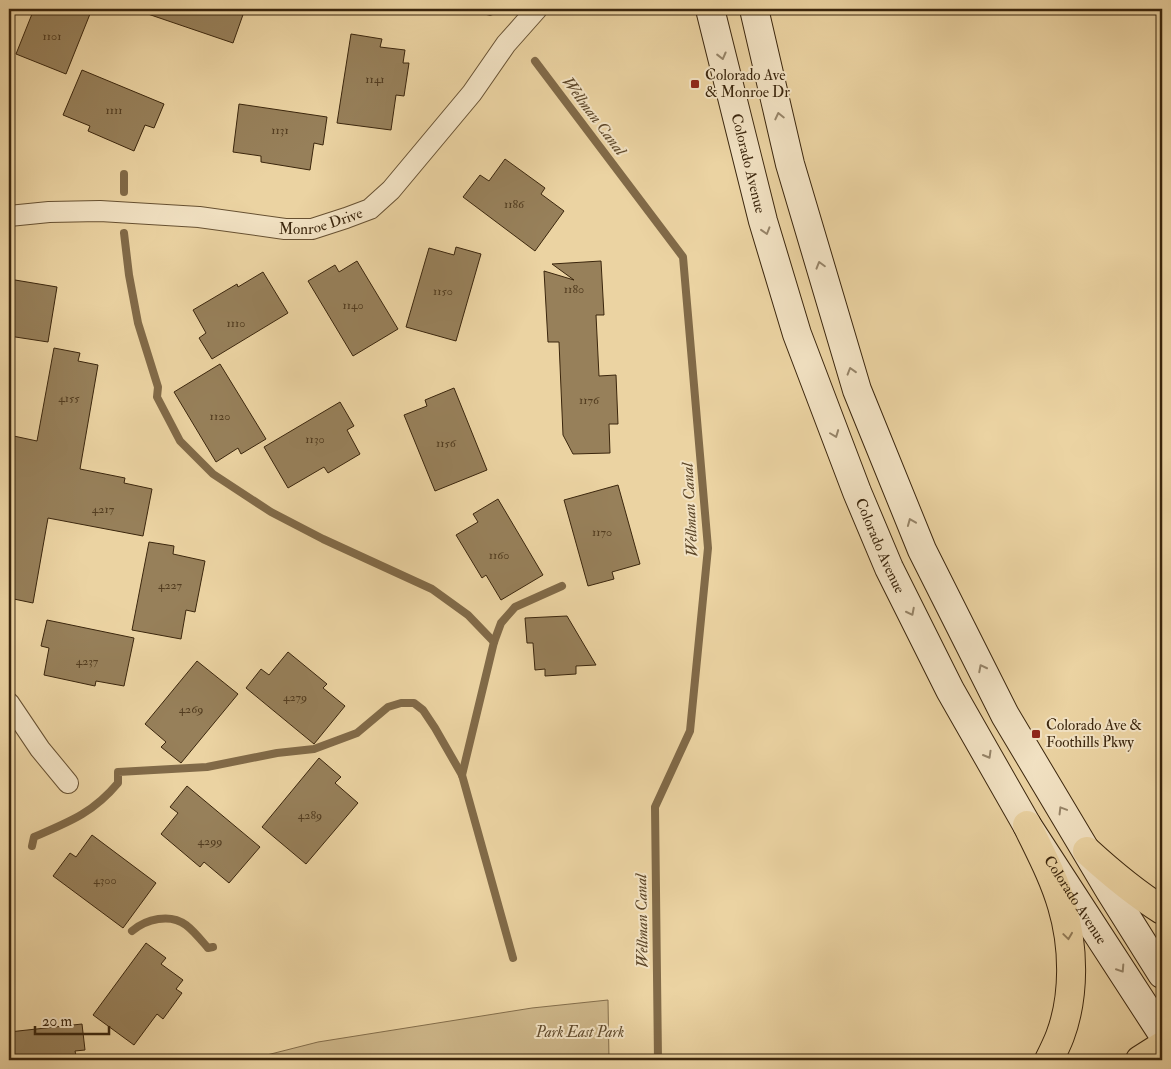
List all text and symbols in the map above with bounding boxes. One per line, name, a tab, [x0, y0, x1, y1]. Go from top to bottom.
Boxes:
house number: 1101	[43, 29, 61, 44]
one-way arrow	[716, 52, 727, 61]
place label: Colorado Ave & Monroe Dr	[705, 66, 790, 102]
house number: 1141	[365, 72, 385, 87]
water label: Wellman Canal	[558, 72, 631, 161]
marker: Colorado Ave & Monroe Dr	[689, 78, 701, 90]
house number: 1111	[105, 103, 123, 118]
street label: Colorado Avenue	[727, 111, 770, 215]
one-way arrow	[774, 112, 785, 121]
house number: 1131	[271, 123, 289, 138]
house number: 1186	[504, 197, 525, 212]
street label: Monroe Drive	[279, 203, 365, 239]
one-way arrow	[761, 226, 771, 234]
one-way arrow	[815, 261, 825, 269]
house number: 1180	[564, 282, 584, 297]
house number: 1150	[433, 284, 453, 299]
house number: 1140	[342, 298, 364, 313]
house number: 1110	[227, 316, 245, 331]
one-way arrow	[847, 367, 857, 376]
house number: 4155	[58, 391, 80, 406]
house number: 1176	[579, 393, 600, 408]
house number: 1120	[210, 409, 230, 424]
one-way arrow	[829, 429, 839, 438]
house number: 1130	[305, 432, 325, 447]
house number: 1156	[436, 436, 457, 451]
water label: Wellman Canal	[677, 461, 702, 557]
street label: Colorado Avenue	[851, 495, 910, 596]
house number: 4217	[92, 502, 115, 517]
one-way arrow	[906, 518, 917, 527]
house number: 1170	[592, 525, 612, 540]
house number: 1160	[489, 548, 509, 563]
house number: 4227	[158, 578, 183, 593]
one-way arrow	[905, 607, 915, 616]
house number: 4237	[76, 654, 99, 669]
one-way arrow	[978, 664, 988, 673]
house number: 4279	[283, 690, 307, 705]
house number: 4269	[179, 702, 203, 717]
place label: Colorado Ave & Foothills Pkwy	[1046, 716, 1142, 752]
marker: Colorado Ave & Foothills Pkwy	[1030, 728, 1042, 740]
one-way arrow	[981, 750, 991, 759]
one-way arrow	[1058, 806, 1068, 815]
house number: 4289	[298, 808, 322, 823]
house number: 4299	[198, 834, 222, 849]
street label: Colorado Avenue	[1040, 852, 1111, 948]
house number: 4300	[93, 873, 117, 888]
water label: Wellman Canal	[631, 873, 653, 968]
one-way arrow	[1062, 932, 1073, 940]
one-way arrow	[1114, 963, 1124, 972]
scale bar	[35, 1004, 109, 1036]
text: 20 m	[42, 1012, 72, 1031]
park label: Park East Park	[535, 1023, 624, 1042]

